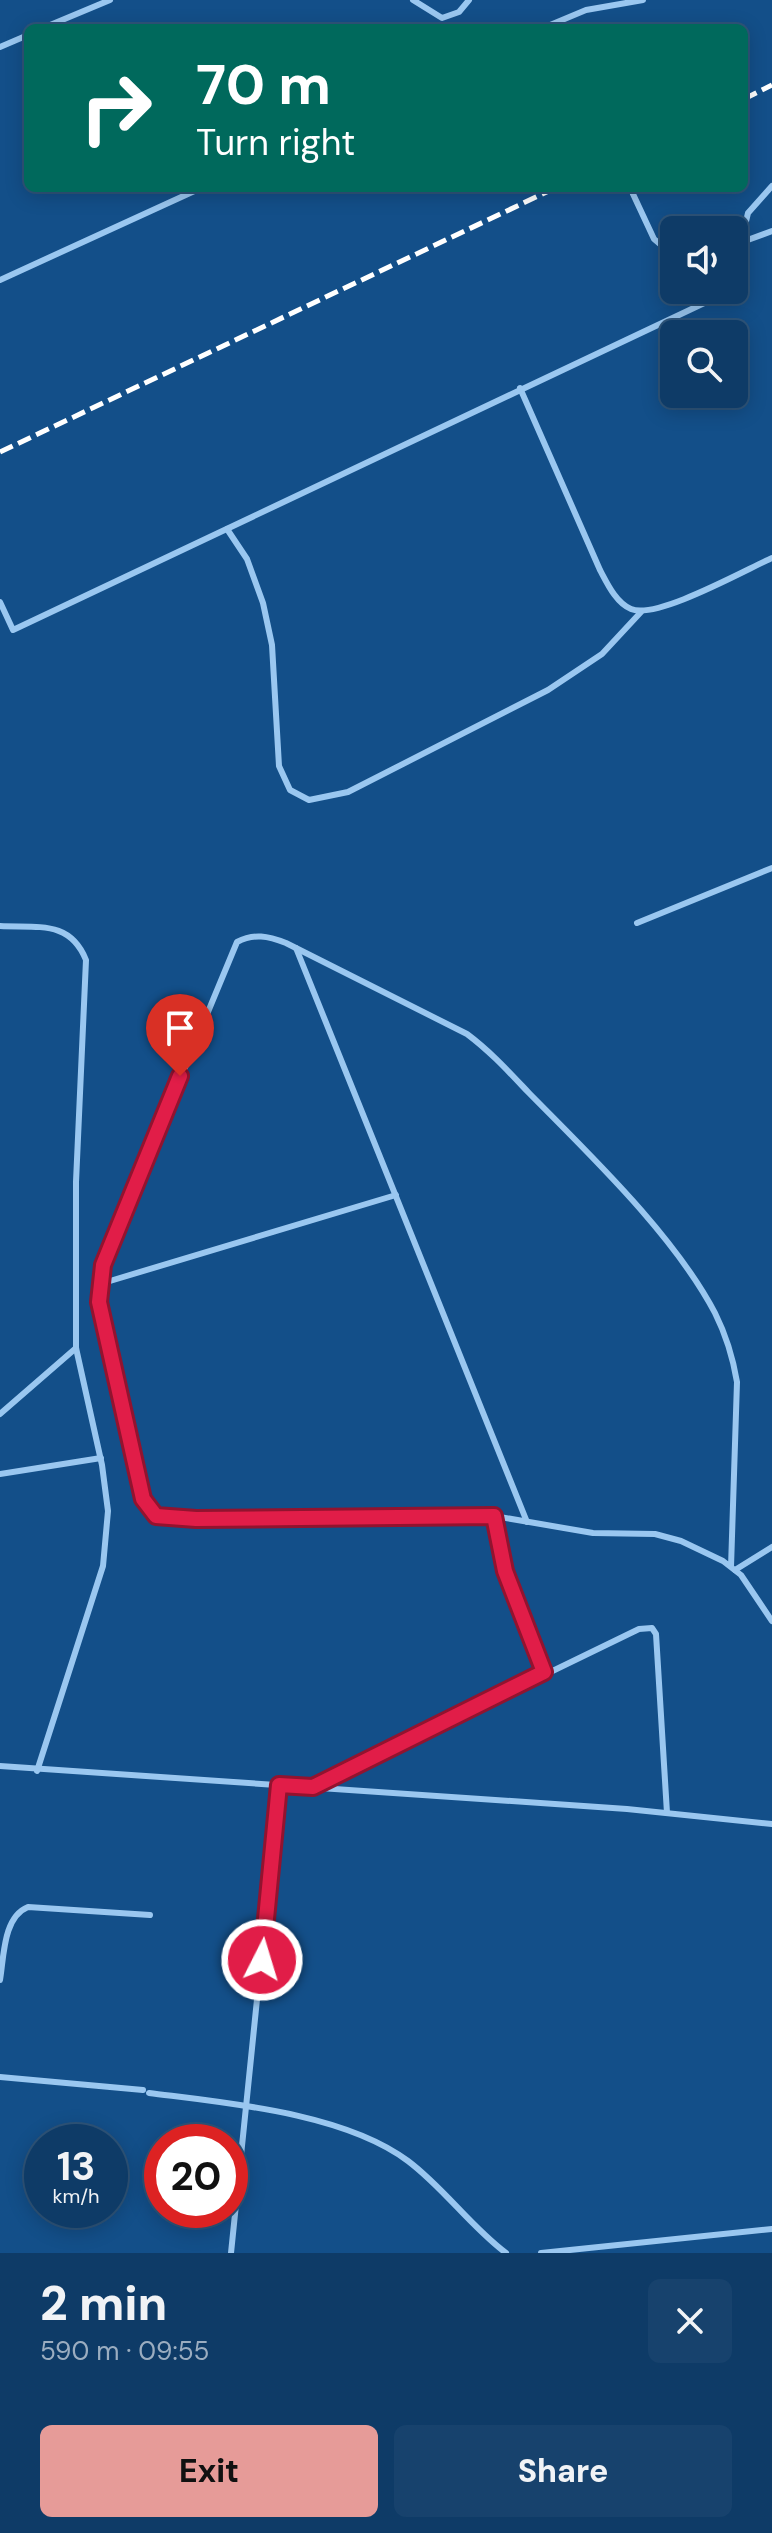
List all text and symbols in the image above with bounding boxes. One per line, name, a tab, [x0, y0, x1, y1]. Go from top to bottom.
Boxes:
text: 70 m	[196, 48, 331, 121]
icon: right	[64, 56, 168, 160]
text: Turn right	[196, 119, 355, 166]
map controls	[660, 216, 748, 408]
button: sound	[660, 216, 748, 304]
button: search	[660, 320, 748, 408]
pin	[146, 994, 214, 1076]
icon: arrive	[158, 1006, 202, 1050]
position arrow	[220, 1918, 304, 2002]
speed limit sign: 20	[144, 2124, 248, 2228]
text: 13	[57, 2140, 95, 2192]
text: km/h	[52, 2183, 100, 2209]
text: 2 min	[40, 2272, 167, 2335]
button: close	[648, 2279, 732, 2363]
text: 590 m · 09:55	[40, 2334, 209, 2368]
button: Exit	[40, 2425, 378, 2517]
button: Share	[394, 2425, 732, 2517]

